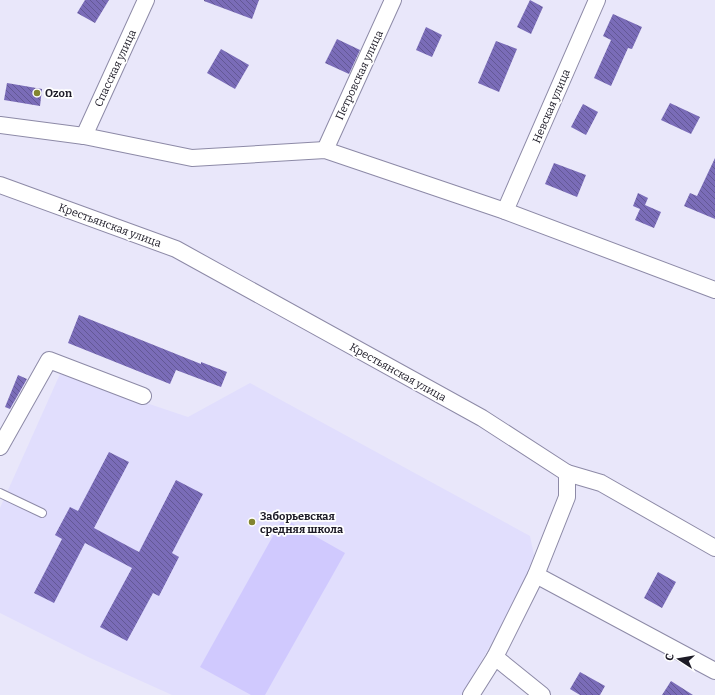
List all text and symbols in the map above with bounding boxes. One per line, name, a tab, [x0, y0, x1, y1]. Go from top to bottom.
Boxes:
street label: Спасская улица	[92, 27, 139, 109]
street label: Петровская улица	[333, 28, 386, 122]
street label: Невская улица	[530, 67, 573, 145]
place label: Ozon	[45, 87, 72, 100]
marker: Ozon	[32, 88, 42, 98]
street label: Крестьянская улица	[57, 201, 163, 250]
street label: Крестьянская улица	[347, 340, 448, 404]
place label: Заборьевская средняя школа	[260, 510, 344, 536]
marker: Заборьевская средняя школа	[247, 517, 257, 527]
north arrow	[659, 639, 699, 679]
text: С	[663, 652, 677, 662]

